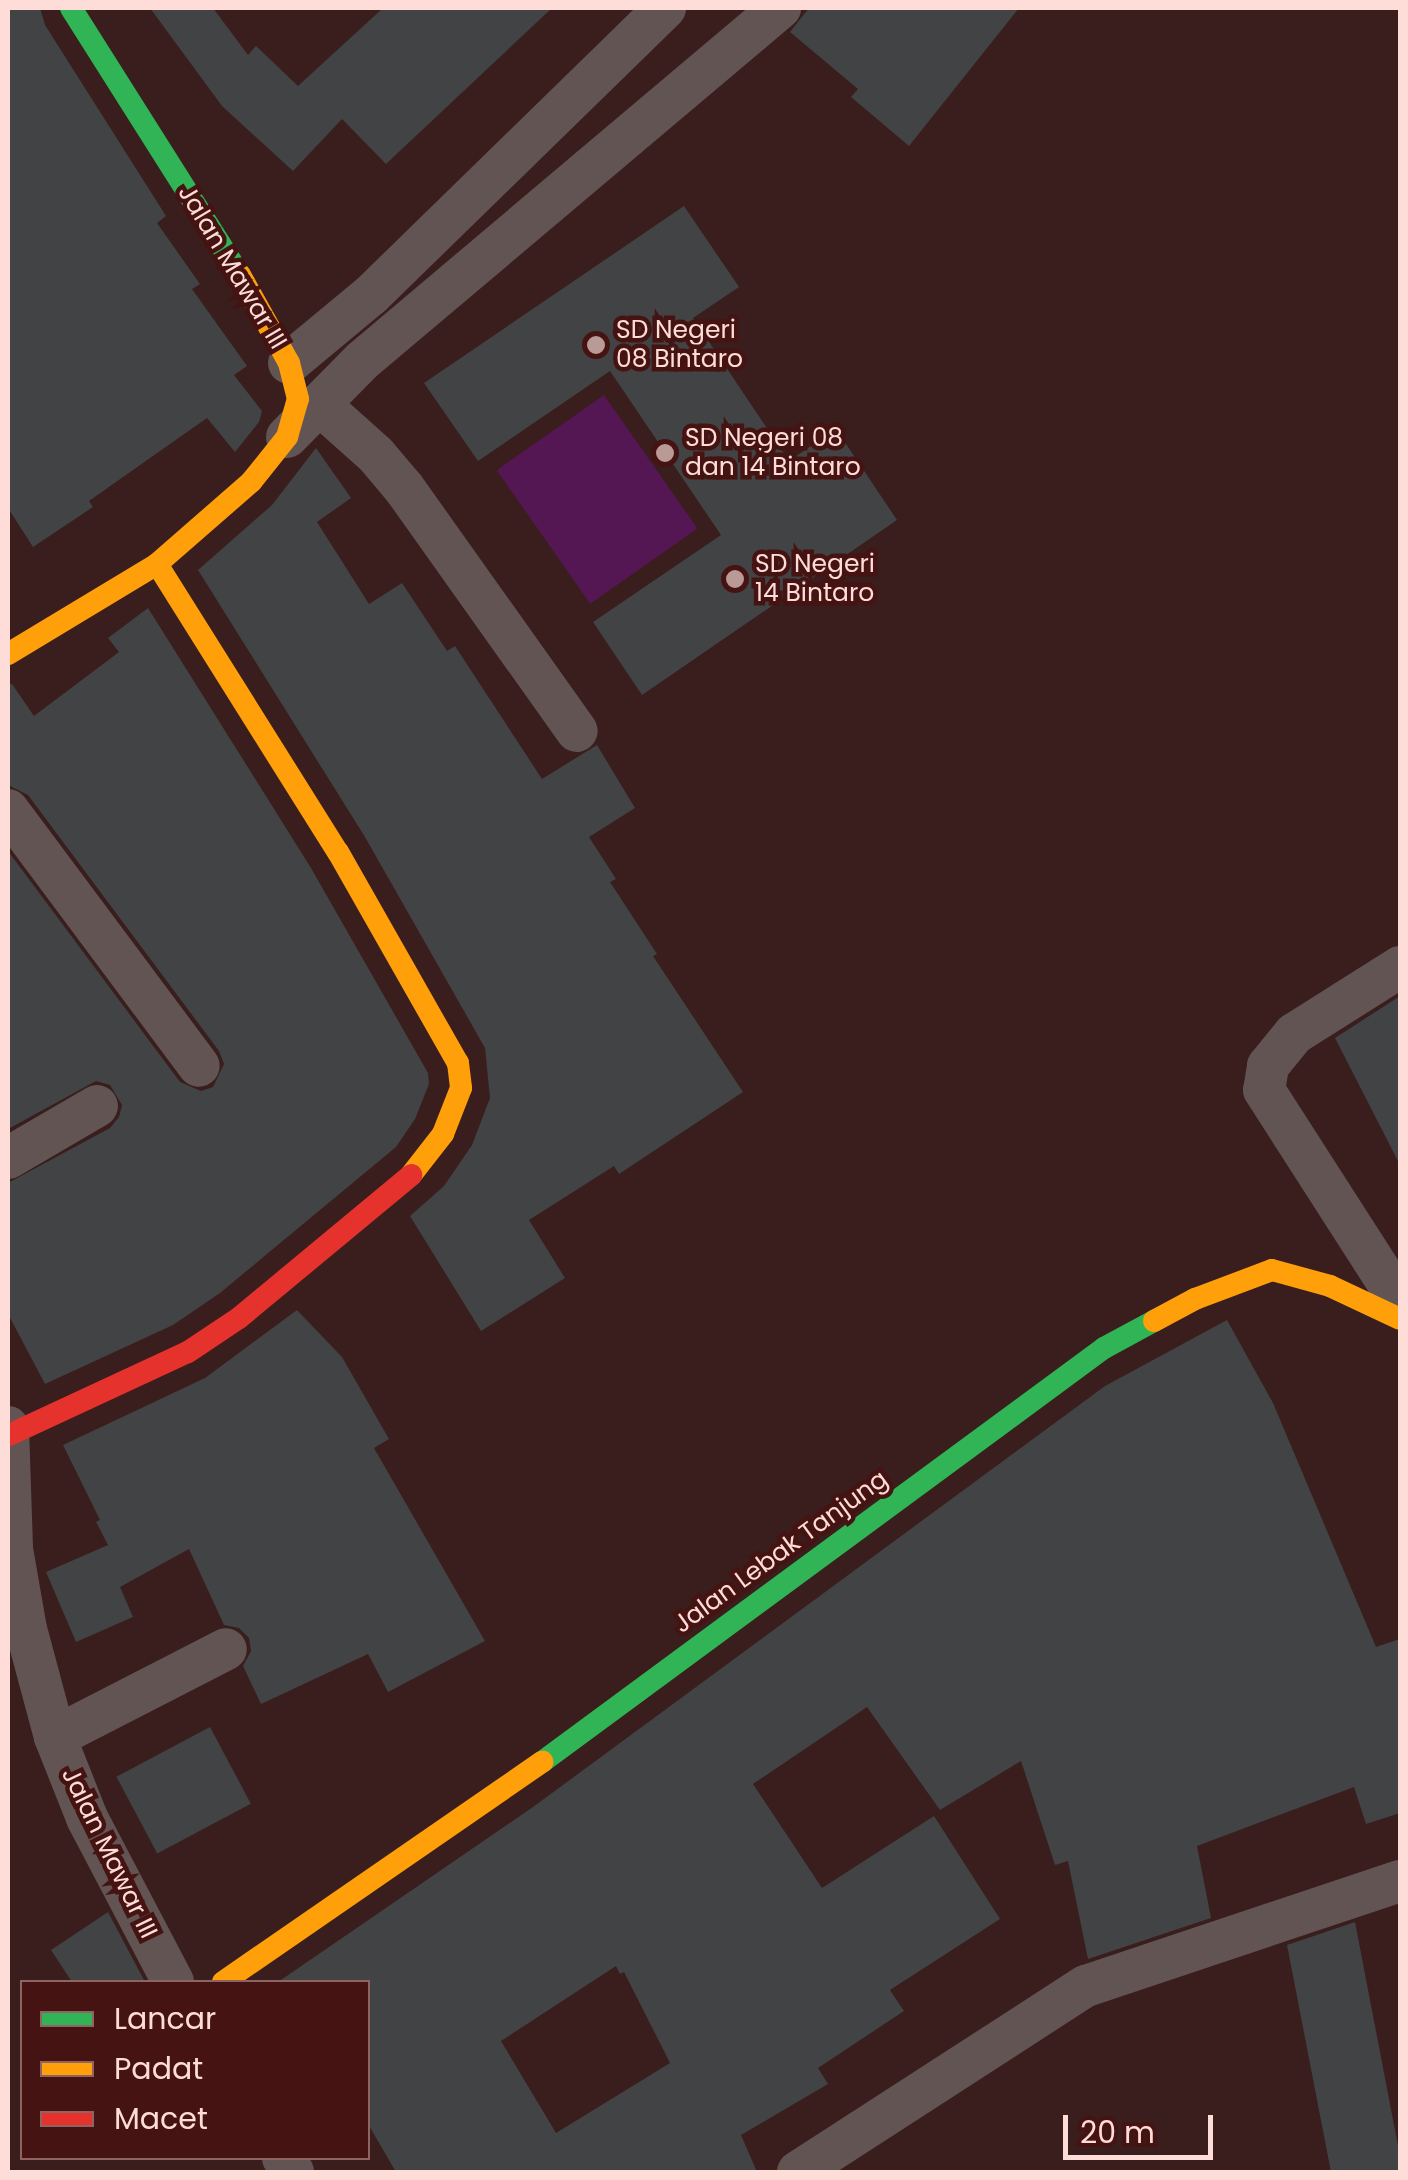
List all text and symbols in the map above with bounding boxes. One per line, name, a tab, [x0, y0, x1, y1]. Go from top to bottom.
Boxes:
street label: Jalan Mawar III	[171, 179, 293, 355]
place label: SD Negeri 08 Bintaro	[616, 316, 743, 375]
marker: SD Negeri 08 Bintaro	[585, 334, 607, 356]
place label: SD Negeri 08 dan 14 Bintaro	[685, 424, 861, 483]
marker: SD Negeri 08 dan 14 Bintaro	[654, 442, 676, 464]
place label: SD Negeri 14 Bintaro	[755, 550, 875, 609]
marker: SD Negeri 14 Bintaro	[724, 568, 746, 590]
street label: Jalan Lebak Tanjung	[668, 1464, 894, 1640]
street label: Jalan Mawar III	[55, 1763, 163, 1943]
legend	[20, 1980, 370, 2160]
text: Lancar	[114, 1997, 216, 2040]
text: Padat	[114, 2047, 203, 2090]
scale bar	[1068, 2095, 1218, 2157]
text: Macet	[114, 2097, 208, 2140]
text: 20 m	[1080, 2111, 1155, 2154]

